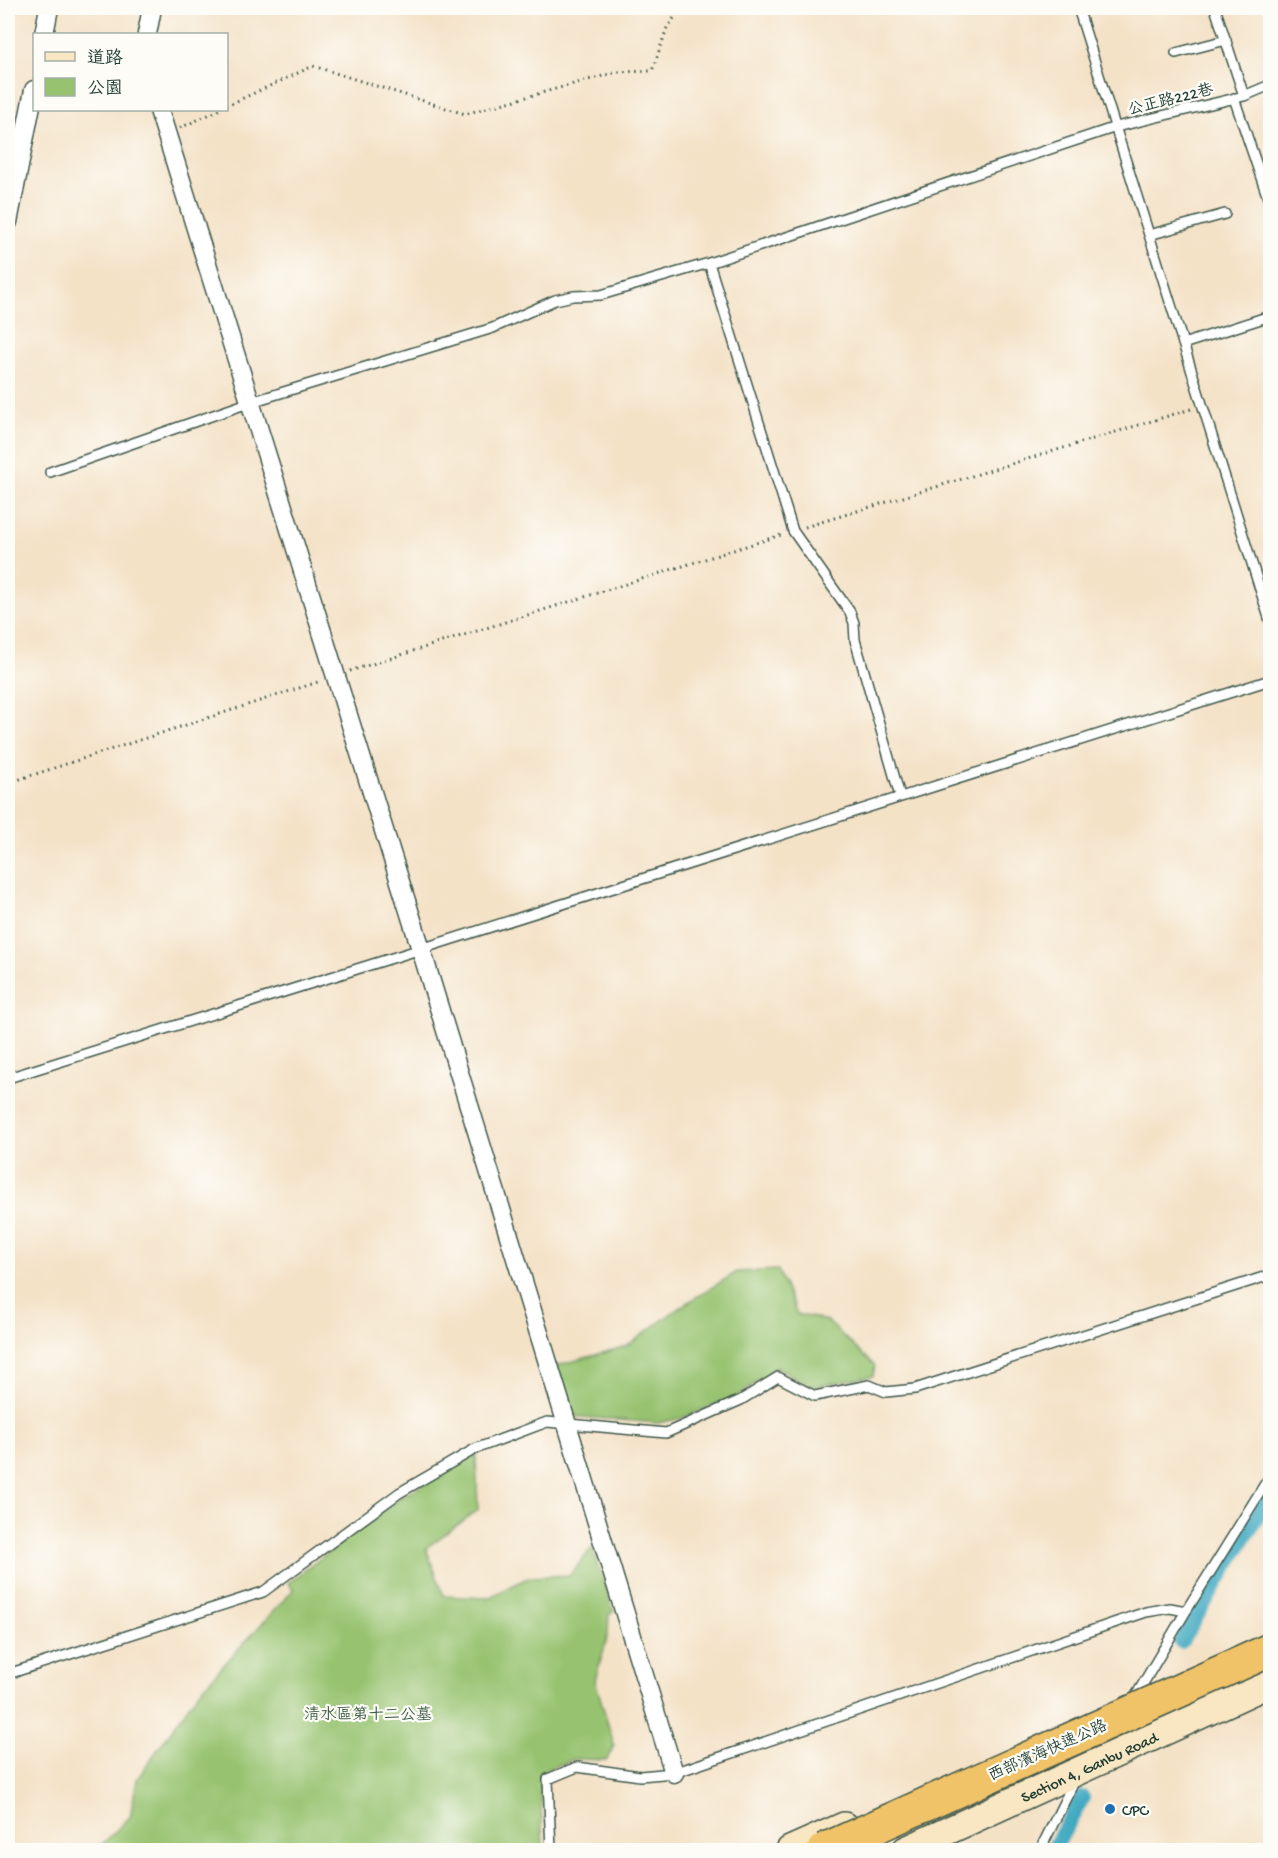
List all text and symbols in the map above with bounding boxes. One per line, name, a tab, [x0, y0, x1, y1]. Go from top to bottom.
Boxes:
legend	[33, 33, 228, 111]
text: 道路	[87, 48, 123, 70]
text: 公園	[87, 79, 123, 100]
street label: 公正路222巷	[1126, 80, 1216, 121]
park label: 清水區第十二公墓	[304, 1705, 432, 1726]
street label: 西部濱海快速公路	[985, 1716, 1111, 1787]
street label: Section 4, Ganbu Road	[1019, 1729, 1163, 1809]
marker: CPC	[1103, 1802, 1117, 1816]
place label: CPC	[1122, 1803, 1150, 1822]

